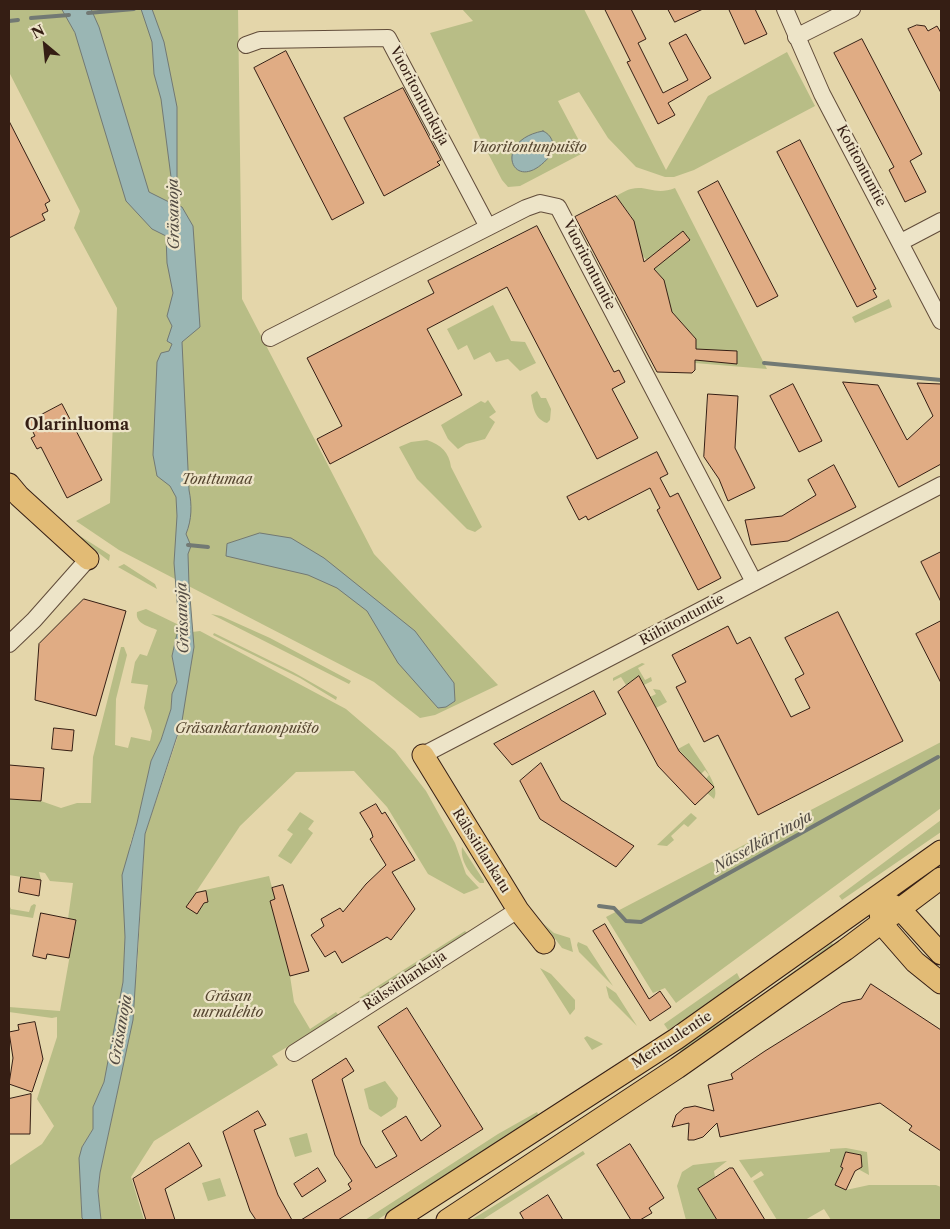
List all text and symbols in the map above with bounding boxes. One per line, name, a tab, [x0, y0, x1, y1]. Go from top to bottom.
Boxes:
north arrow	[20, 20, 70, 70]
text: N	[28, 21, 48, 43]
street label: Vuoritontunkuja	[386, 44, 452, 148]
street label: Kotitontuntie	[832, 122, 890, 210]
park label: Vuoritontunpuisto	[471, 140, 587, 156]
water label: Gräsanoja	[164, 178, 184, 250]
street label: Vuoritontuntie	[559, 217, 619, 313]
district label: Olarinluoma	[25, 415, 129, 435]
park label: Tonttumaa	[182, 472, 252, 488]
water label: Gräsanoja	[173, 582, 193, 654]
street label: Riihitontuntie	[637, 591, 727, 649]
park label: Gräsankartanonpuisto	[175, 721, 319, 737]
street label: Rälssitilankatu	[448, 806, 514, 896]
water label: Nässelkärrinoja	[711, 807, 815, 877]
street label: Rälssitilankuja	[360, 948, 450, 1014]
park label: Gräsan uurnalehto	[193, 989, 263, 1022]
water label: Gräsanoja	[106, 993, 136, 1067]
street label: Merituulentie	[629, 1008, 715, 1072]

